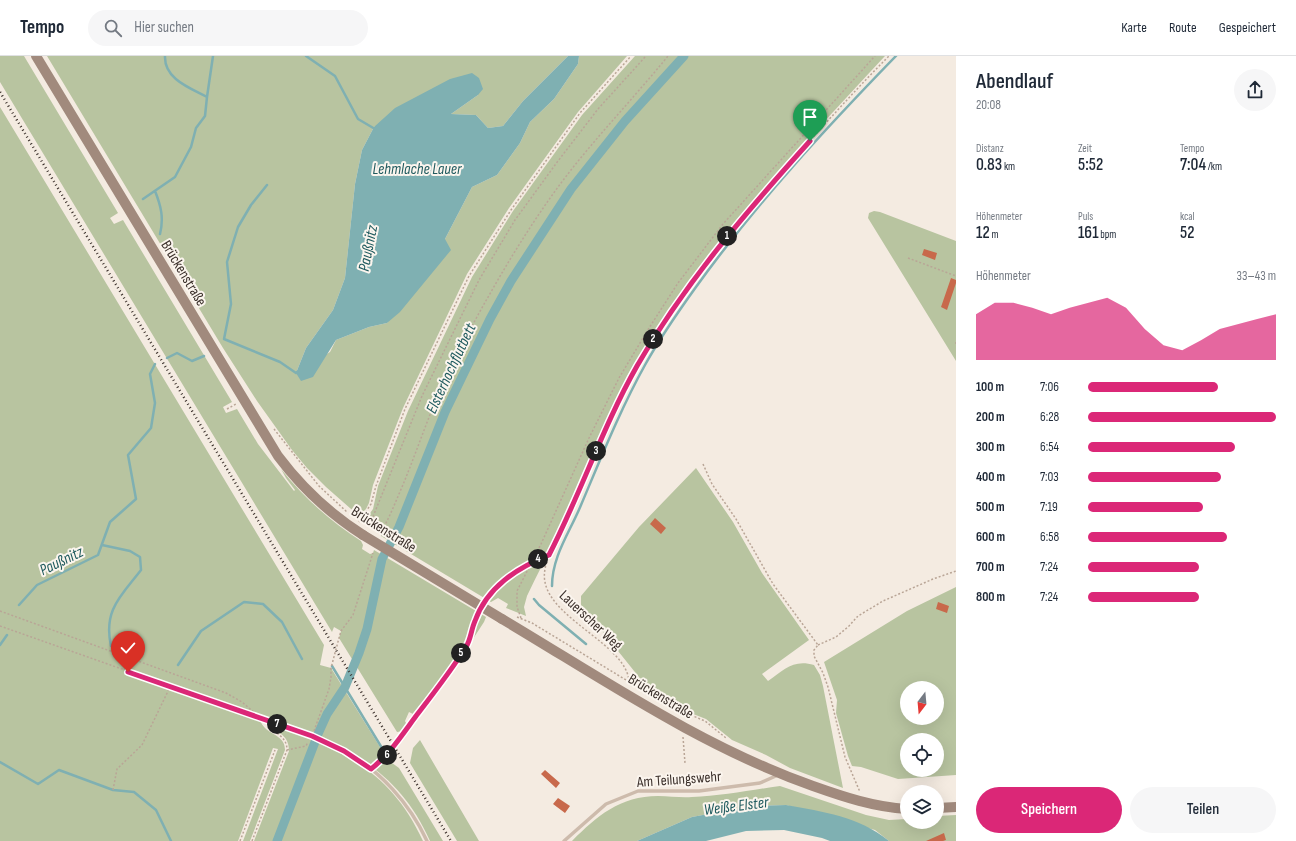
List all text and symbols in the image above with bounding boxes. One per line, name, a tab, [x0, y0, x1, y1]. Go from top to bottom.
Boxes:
search box	[88, 10, 368, 46]
text: Tempo	[20, 16, 64, 39]
icon: search	[102, 17, 124, 39]
text: Hier suchen	[134, 18, 194, 37]
text: Karte	[1121, 19, 1147, 36]
text: Route	[1169, 19, 1197, 36]
text: Gespeichert	[1219, 19, 1276, 36]
text: Abendlauf	[976, 68, 1053, 95]
button: share	[1234, 69, 1276, 111]
text: 20:08	[976, 97, 1001, 113]
pin	[793, 100, 827, 141]
icon: arrive	[799, 106, 821, 128]
text: Distanz	[976, 142, 1004, 155]
text: Zeit	[1078, 142, 1092, 155]
text: Tempo	[1180, 142, 1204, 155]
text: 0.83	[976, 155, 1002, 175]
text: 5:52	[1078, 155, 1103, 175]
text: 7:04	[1180, 155, 1206, 175]
water label: Lehmlache Lauer	[372, 160, 462, 179]
text: km	[1002, 160, 1015, 173]
text: /km	[1206, 160, 1222, 173]
text: Höhenmeter	[976, 210, 1022, 223]
text: Puls	[1078, 210, 1093, 223]
text: kcal	[1180, 210, 1195, 223]
water label: Paußnitz	[355, 222, 382, 273]
text: 12	[976, 223, 990, 243]
text: 161	[1078, 223, 1099, 243]
text: 52	[1180, 223, 1194, 243]
pin: 1	[717, 226, 737, 246]
text: m	[990, 228, 999, 241]
text: bpm	[1099, 228, 1116, 241]
text: 1	[725, 229, 729, 242]
street label: Brückenstraße	[157, 237, 211, 310]
text: Höhenmeter	[976, 268, 1031, 284]
text: 33–43 m	[1237, 268, 1276, 284]
water label: Elsterhochflutbett	[422, 320, 481, 417]
pin: 2	[643, 329, 663, 349]
text: 2	[651, 332, 655, 345]
text: 100 m	[976, 379, 1004, 395]
text: 7:06	[1040, 379, 1059, 395]
text: 200 m	[976, 409, 1005, 425]
text: 6:28	[1040, 409, 1059, 425]
text: 300 m	[976, 439, 1005, 455]
text: 6:54	[1040, 439, 1059, 455]
pin: 3	[586, 441, 606, 461]
text: 3	[594, 444, 598, 457]
text: 400 m	[976, 469, 1005, 485]
text: 7:03	[1040, 469, 1059, 485]
text: 500 m	[976, 499, 1005, 515]
text: 7:19	[1040, 499, 1058, 515]
street label: Brückenstraße	[348, 502, 420, 557]
text: 600 m	[976, 529, 1005, 545]
text: 6:58	[1040, 529, 1059, 545]
water label: Paußnitz	[37, 542, 88, 580]
pin: 4	[528, 549, 548, 569]
text: 4	[535, 552, 541, 565]
text: 700 m	[976, 559, 1005, 575]
text: 7:24	[1040, 559, 1058, 575]
street label: Lauerscher Weg	[555, 586, 626, 655]
text: 800 m	[976, 589, 1005, 605]
text: 7:24	[1040, 589, 1058, 605]
pin	[111, 631, 145, 672]
icon: check	[117, 637, 139, 659]
pin: 5	[451, 643, 471, 663]
text: 5	[459, 646, 463, 659]
street label: Brückenstraße	[624, 669, 697, 723]
north arrow	[900, 681, 944, 725]
map controls	[900, 681, 944, 829]
pin: 7	[267, 714, 287, 734]
text: 7	[275, 717, 279, 730]
button: locate	[900, 733, 944, 777]
pin: 6	[377, 745, 397, 765]
text: 6	[384, 748, 390, 761]
street label: Am Teilungswehr	[635, 767, 723, 792]
button: layers	[900, 785, 944, 829]
button: Speichern	[976, 787, 1122, 833]
button: Teilen	[1130, 787, 1276, 833]
water label: Weiße Elster	[703, 793, 770, 820]

